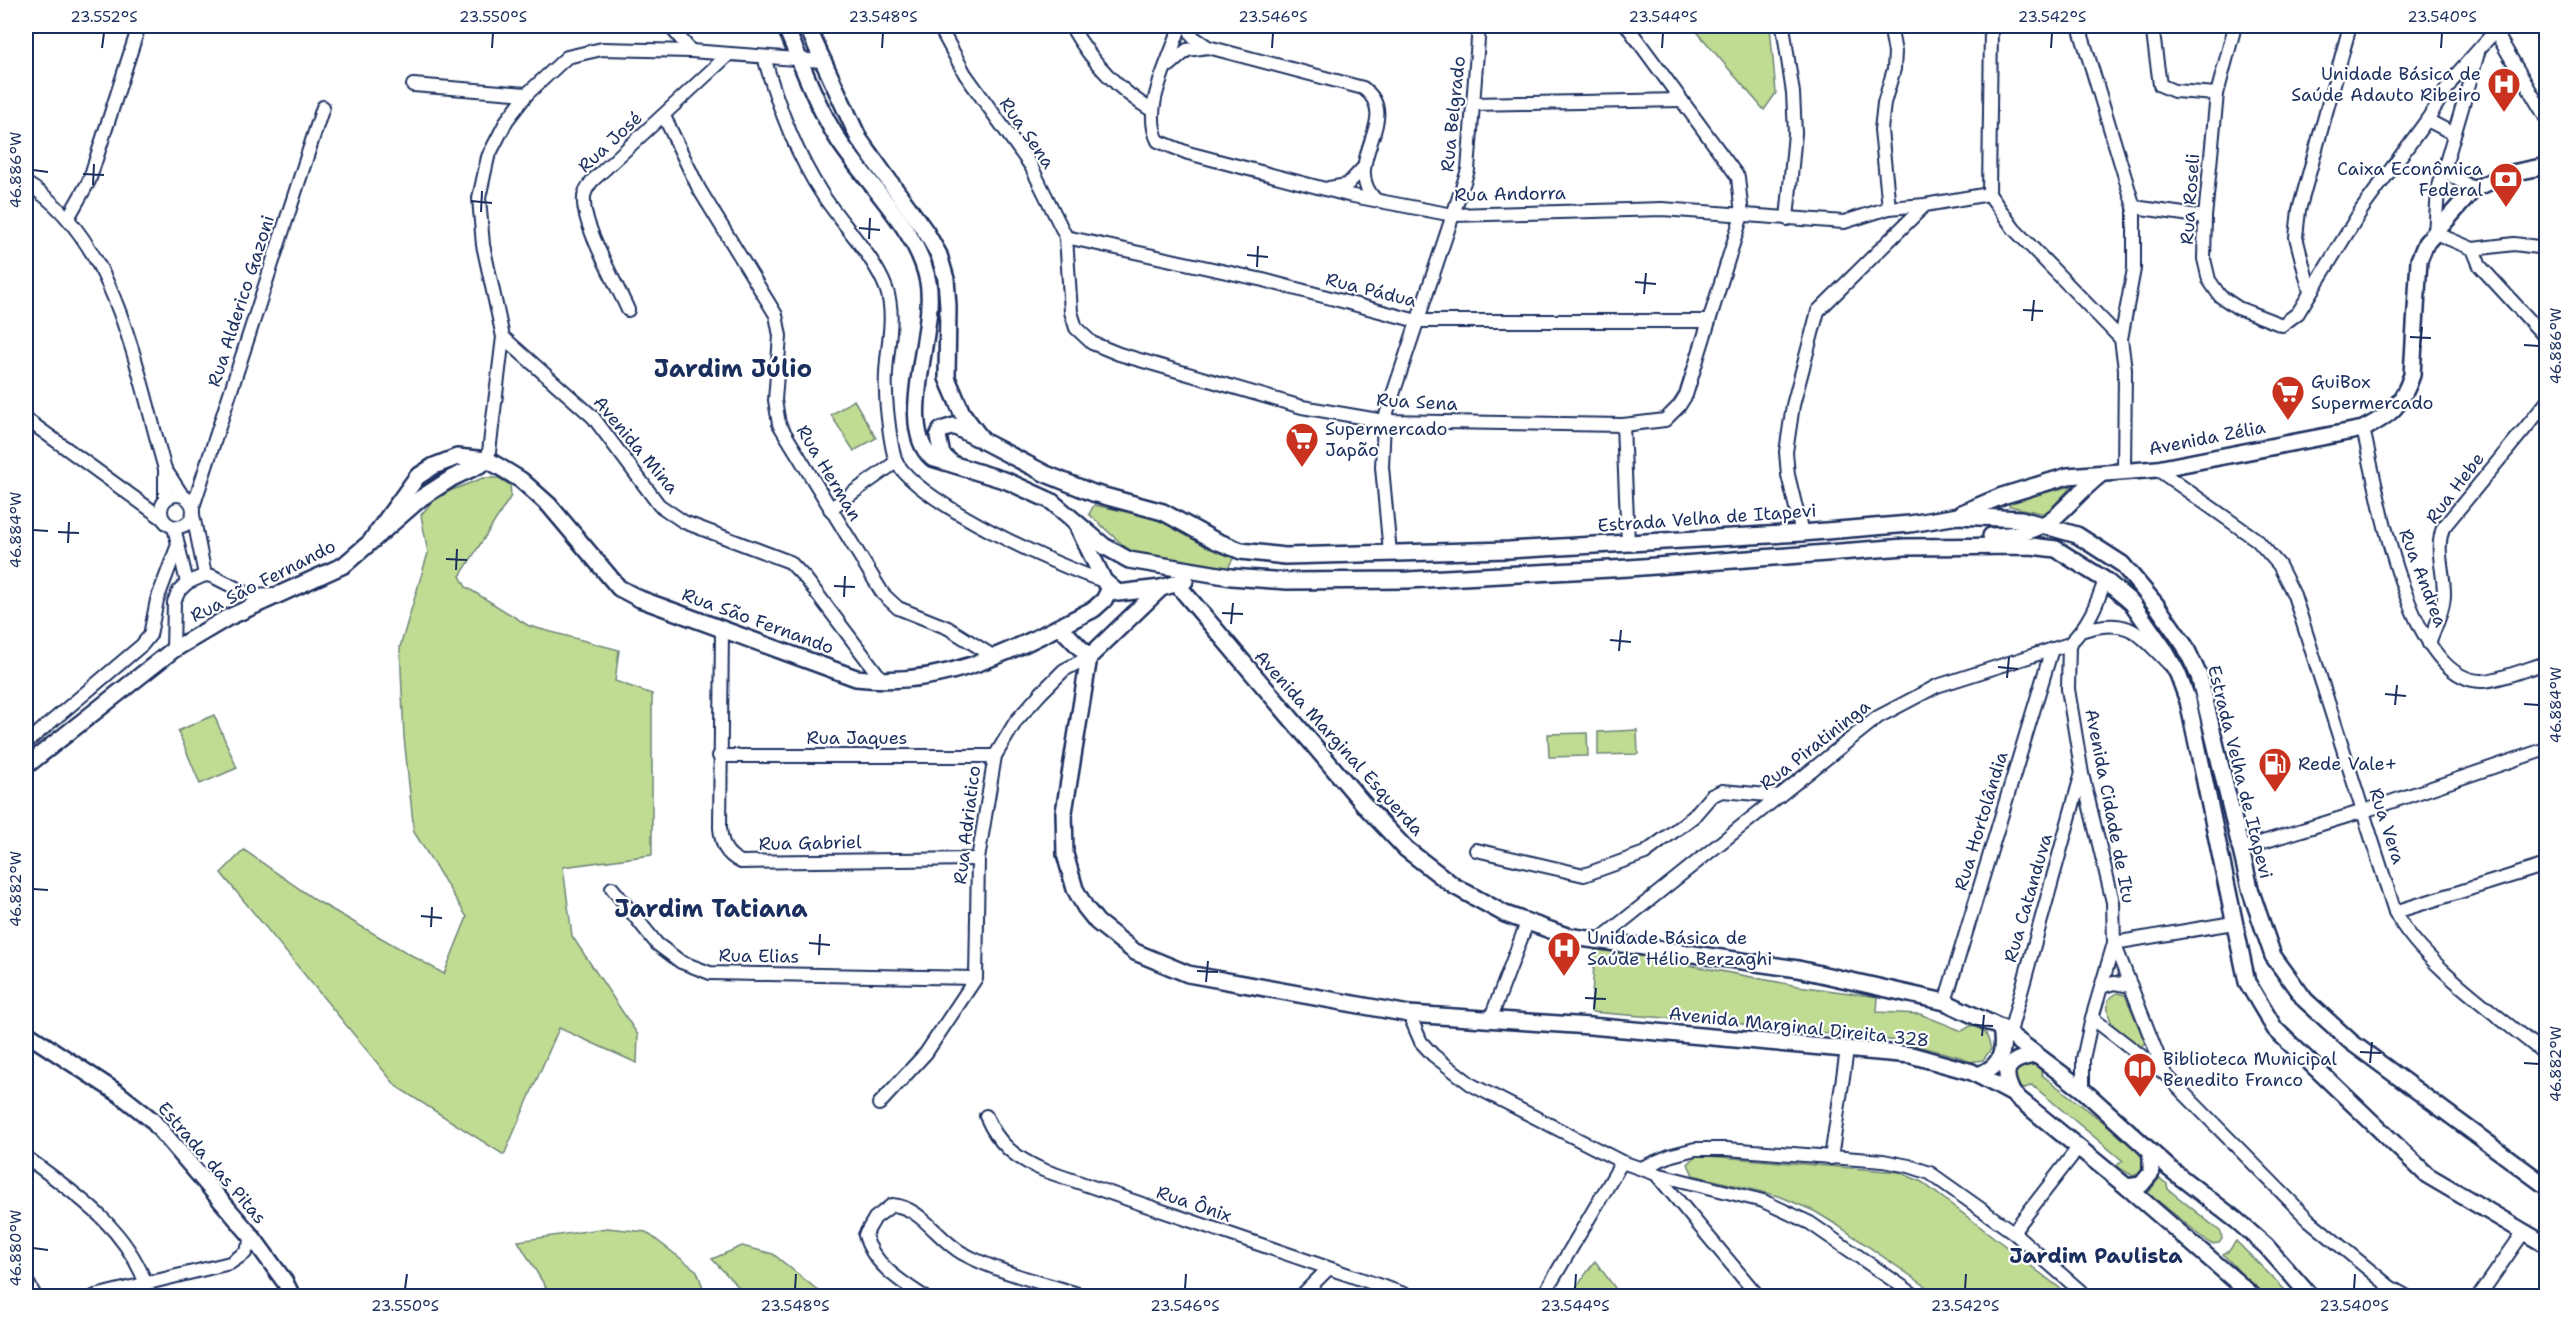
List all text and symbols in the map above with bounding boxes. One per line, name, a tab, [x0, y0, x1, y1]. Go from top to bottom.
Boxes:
text: 23.552°S	[70, 7, 138, 27]
text: 23.550°S	[459, 7, 527, 27]
text: 23.548°S	[848, 7, 918, 27]
text: 23.546°S	[1238, 7, 1308, 27]
text: 23.544°S	[1628, 7, 1698, 27]
text: 23.542°S	[2018, 7, 2086, 27]
text: 23.540°S	[2407, 7, 2477, 27]
street label: Rua Belgrado	[1435, 55, 1471, 173]
place label: Unidade Básica de Saúde Adauto Ribeiro	[2291, 62, 2481, 107]
hospital icon: Unidade Básica de Saúde Adauto Ribeiro	[2486, 66, 2522, 113]
street label: Rua Sena	[994, 93, 1060, 173]
street label: Rua José	[573, 106, 647, 178]
text: 46.886°W	[6, 132, 26, 208]
street label: Rua Roseli	[2175, 153, 2205, 245]
place label: Caixa Econômica Federal	[2337, 157, 2484, 202]
bank icon: Caixa Econômica Federal	[2488, 161, 2524, 208]
street label: Rua Andorra	[1454, 181, 1566, 207]
street label: Rua Alderico Gazoni	[202, 212, 280, 390]
street label: Rua Pádua	[1323, 267, 1419, 313]
text: 46.886°W	[2546, 308, 2566, 384]
district label: Jardim Júlio	[654, 353, 812, 385]
place label: GuiBox Supermercado	[2311, 370, 2433, 415]
supermarket icon: GuiBox Supermercado	[2270, 374, 2306, 421]
street label: Rua Sena	[1376, 388, 1458, 416]
street label: Avenida Mina	[588, 391, 684, 499]
street label: Avenida Zélia	[2147, 415, 2267, 461]
place label: Supermercado Japão	[1325, 417, 1447, 462]
street label: Rua Herman	[791, 421, 867, 525]
supermarket icon: Supermercado Japão	[1284, 421, 1320, 468]
street label: Rua Hebe	[2420, 448, 2490, 528]
text: 46.884°W	[6, 492, 26, 568]
street label: Estrada Velha de Itapevi	[1597, 498, 1817, 538]
street label: Rua Andrea	[2393, 525, 2453, 631]
street label: Rua São Fernando	[186, 534, 340, 628]
street label: Rua São Fernando	[679, 582, 837, 660]
street label: Avenida Marginal Esquerda	[1249, 645, 1429, 841]
street label: Estrada Velha de Itapevi	[2202, 663, 2278, 881]
text: 46.884°W	[2546, 667, 2566, 743]
street label: Rua Piratininga	[1755, 694, 1875, 796]
street label: Avenida Cidade de Itu	[2079, 707, 2141, 905]
street label: Rua Jaques	[806, 726, 908, 750]
fuel station icon: Rede Vale+	[2257, 746, 2293, 793]
street label: Rua Hortolândia	[1948, 749, 2014, 893]
place label: Rede Vale+	[2298, 752, 2397, 776]
street label: Rua Adriatico	[948, 764, 986, 886]
street label: Rua Vera	[2363, 785, 2411, 867]
street label: Rua Gabriel	[758, 830, 862, 856]
street label: Rua Catanduva	[1998, 831, 2058, 965]
text: 46.882°W	[6, 851, 26, 927]
district label: Jardim Tatiana	[614, 893, 808, 925]
place label: Unidade Básica de Saúde Hélio Berzaghi	[1587, 926, 1772, 971]
hospital icon: Unidade Básica de Saúde Hélio Berzaghi	[1546, 930, 1582, 977]
street label: Rua Elias	[718, 943, 800, 969]
street label: Avenida Marginal Direita 328	[1668, 1001, 1930, 1053]
text: 46.882°W	[2546, 1026, 2566, 1102]
place label: Biblioteca Municipal Benedito Franco	[2163, 1047, 2337, 1092]
library icon: Biblioteca Municipal Benedito Franco	[2122, 1051, 2158, 1098]
street label: Estrada das Pitas	[152, 1097, 272, 1229]
street label: Rua Ônix	[1153, 1180, 1235, 1228]
text: 46.880°W	[6, 1210, 26, 1286]
district label: Jardim Paulista	[2009, 1242, 2183, 1270]
text: 23.550°S	[371, 1296, 439, 1316]
text: 23.548°S	[760, 1296, 830, 1316]
text: 23.546°S	[1150, 1296, 1220, 1316]
text: 23.544°S	[1540, 1296, 1610, 1316]
text: 23.542°S	[1931, 1296, 1999, 1316]
text: 23.540°S	[2319, 1296, 2389, 1316]

